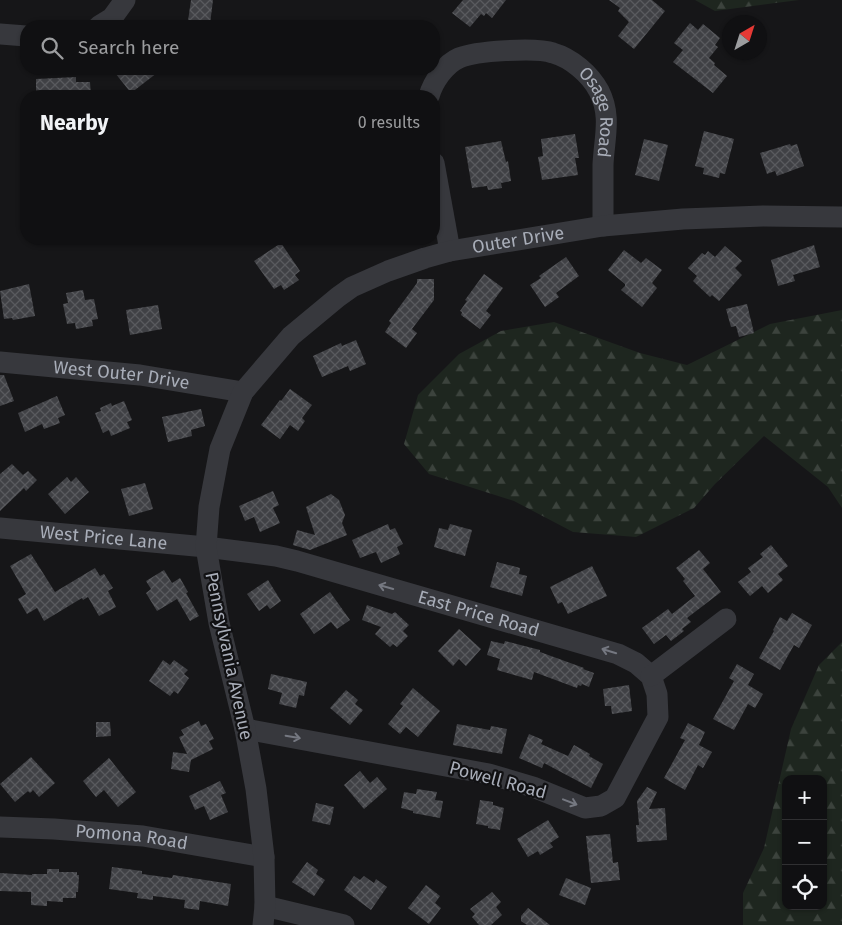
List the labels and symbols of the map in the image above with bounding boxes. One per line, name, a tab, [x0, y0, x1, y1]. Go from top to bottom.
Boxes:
north arrow	[722, 15, 767, 60]
street label: Osage Road	[574, 62, 617, 159]
street label: Outer Drive	[470, 222, 566, 258]
street label: West Outer Drive	[52, 356, 191, 394]
street label: West Price Lane	[39, 521, 168, 554]
street label: Pennsylvania Avenue	[200, 570, 258, 742]
one-way arrow	[378, 581, 394, 591]
street label: East Price Road	[415, 586, 542, 642]
one-way arrow	[602, 646, 618, 656]
one-way arrow	[285, 733, 301, 743]
street label: Powell Road	[447, 756, 549, 804]
one-way arrow	[562, 798, 577, 807]
street label: Pomona Road	[75, 820, 189, 855]

